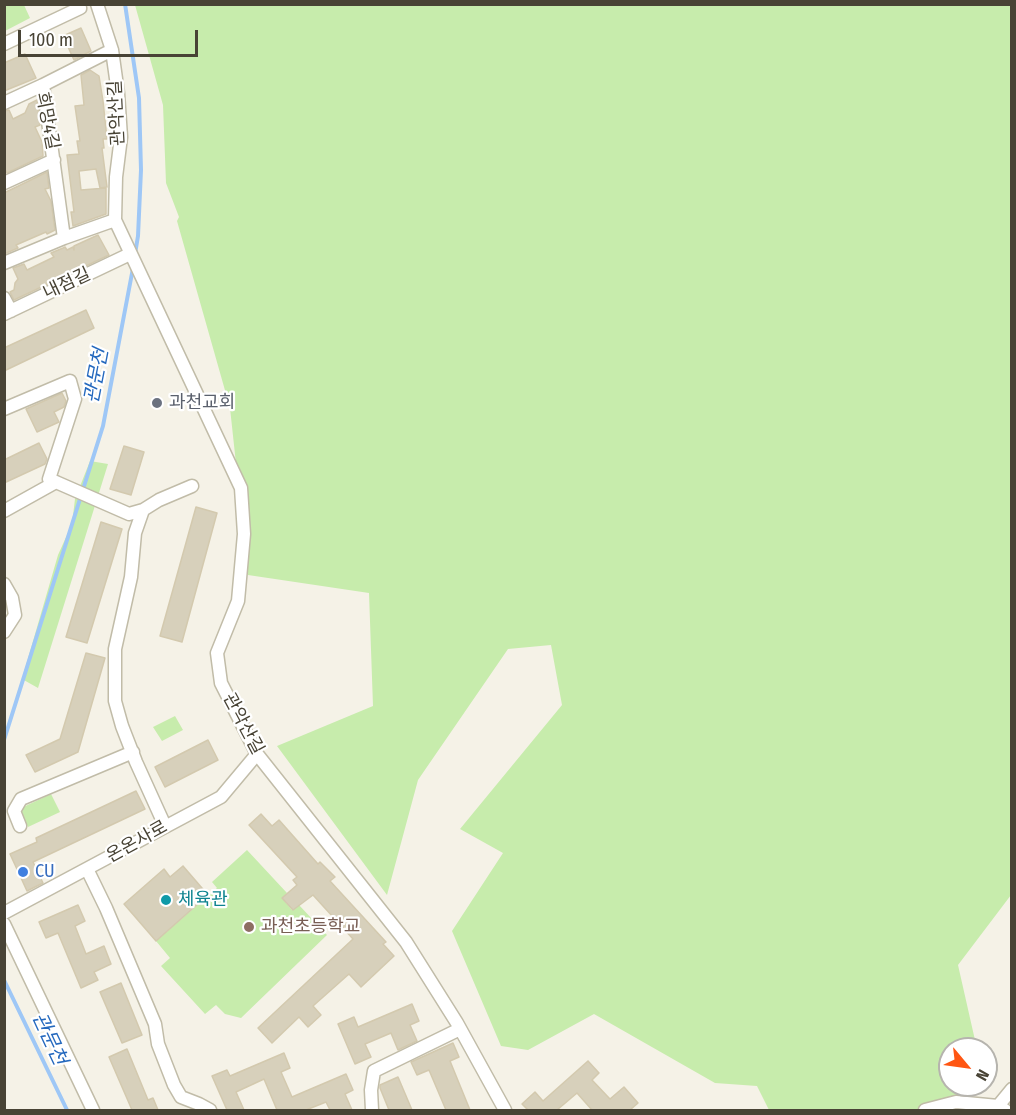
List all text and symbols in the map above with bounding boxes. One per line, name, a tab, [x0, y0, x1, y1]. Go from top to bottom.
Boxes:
scale bar	[21, 18, 201, 56]
text: 100 m	[29, 29, 73, 51]
street label: 관악산길	[104, 79, 130, 147]
street label: 희망4길	[31, 90, 63, 152]
street label: 내점길	[40, 264, 94, 304]
water label: 관문천	[80, 347, 114, 405]
place label: 과천교회	[169, 392, 235, 414]
marker: 과천교회	[150, 396, 164, 410]
street label: 관악산길	[218, 690, 268, 758]
street label: 온온사로	[103, 816, 171, 868]
place label: CU	[35, 861, 55, 883]
marker: CU	[16, 865, 30, 879]
place label: 체육관	[178, 889, 228, 911]
marker: 체육관	[159, 893, 173, 907]
place label: 과천초등학교	[261, 916, 360, 938]
marker: 과천초등학교	[242, 920, 256, 934]
water label: 관문천	[26, 1009, 72, 1069]
north arrow	[938, 1037, 998, 1097]
text: N	[972, 1066, 993, 1084]

